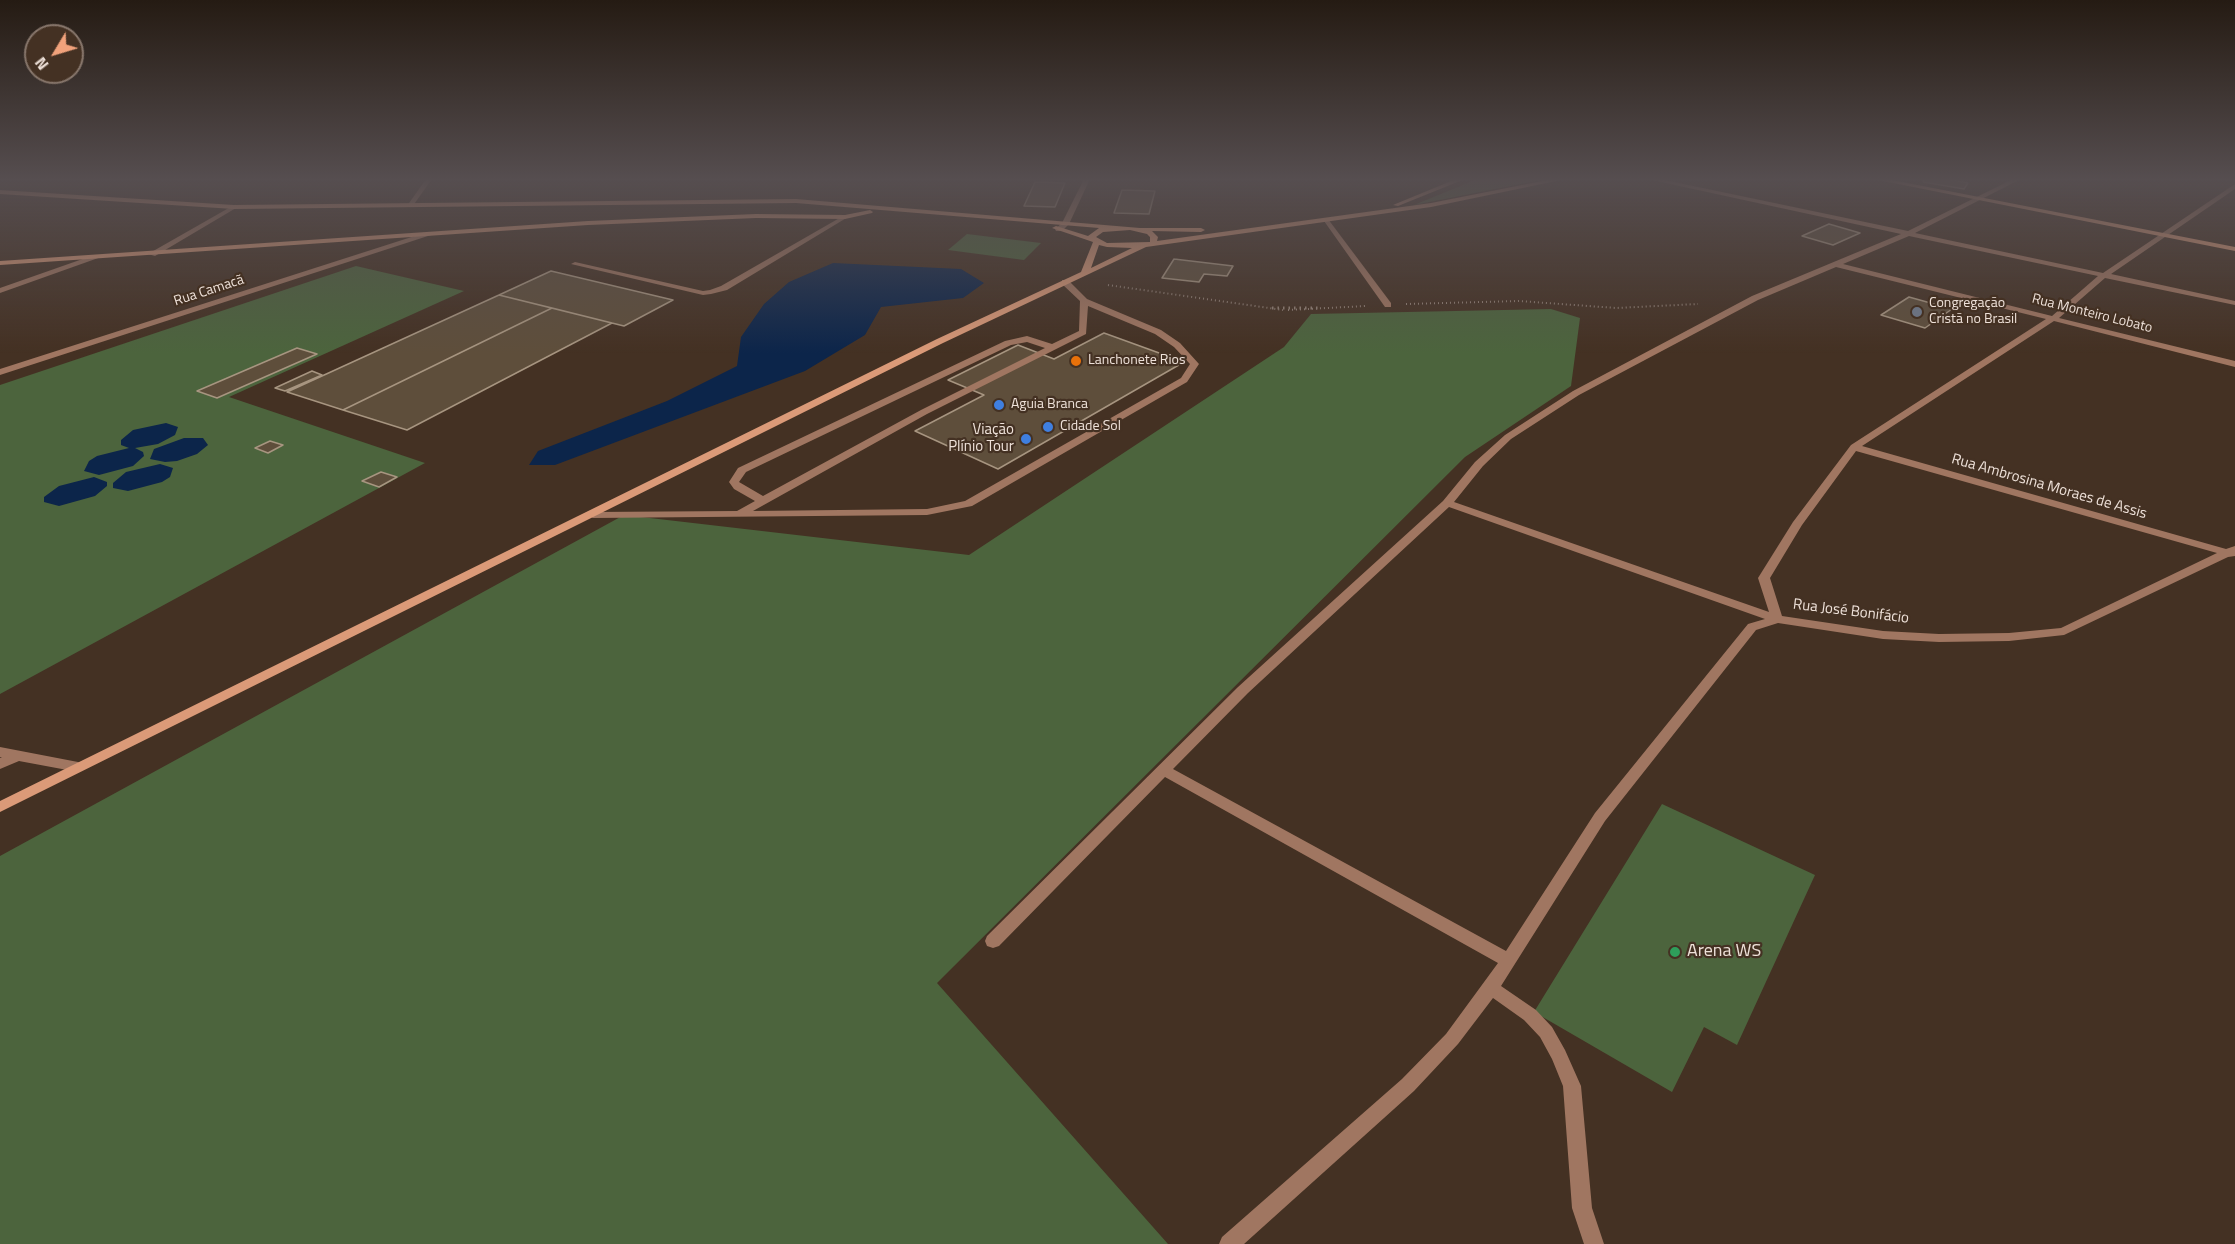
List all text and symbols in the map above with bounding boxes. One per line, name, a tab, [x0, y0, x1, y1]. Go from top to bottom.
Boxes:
north arrow	[24, 24, 84, 84]
text: N	[29, 52, 54, 76]
street label: Rua Camacã	[172, 272, 246, 310]
street label: Rua Monteiro Lobato	[2030, 291, 2154, 337]
place label: Congregação Cristã no Brasil	[1929, 296, 2017, 328]
marker: Congregação Cristã no Brasil	[1910, 305, 1924, 319]
place label: Lanchonete Rios	[1088, 353, 1185, 369]
marker: Lanchonete Rios	[1069, 354, 1083, 368]
place label: Aguia Branca	[1011, 397, 1088, 413]
marker: Aguia Branca	[992, 398, 1006, 412]
place label: Cidade Sol	[1060, 419, 1121, 435]
marker: Cidade Sol	[1041, 420, 1055, 434]
place label: Viação Plínio Tour	[948, 421, 1014, 456]
marker: Viação Plínio Tour	[1019, 432, 1033, 446]
street label: Rua Ambrosina Moraes de Assis	[1949, 450, 2149, 524]
street label: Rua José Bonifácio	[1792, 596, 1910, 628]
place label: Arena WS	[1687, 941, 1761, 963]
marker: Arena WS	[1668, 945, 1682, 959]

